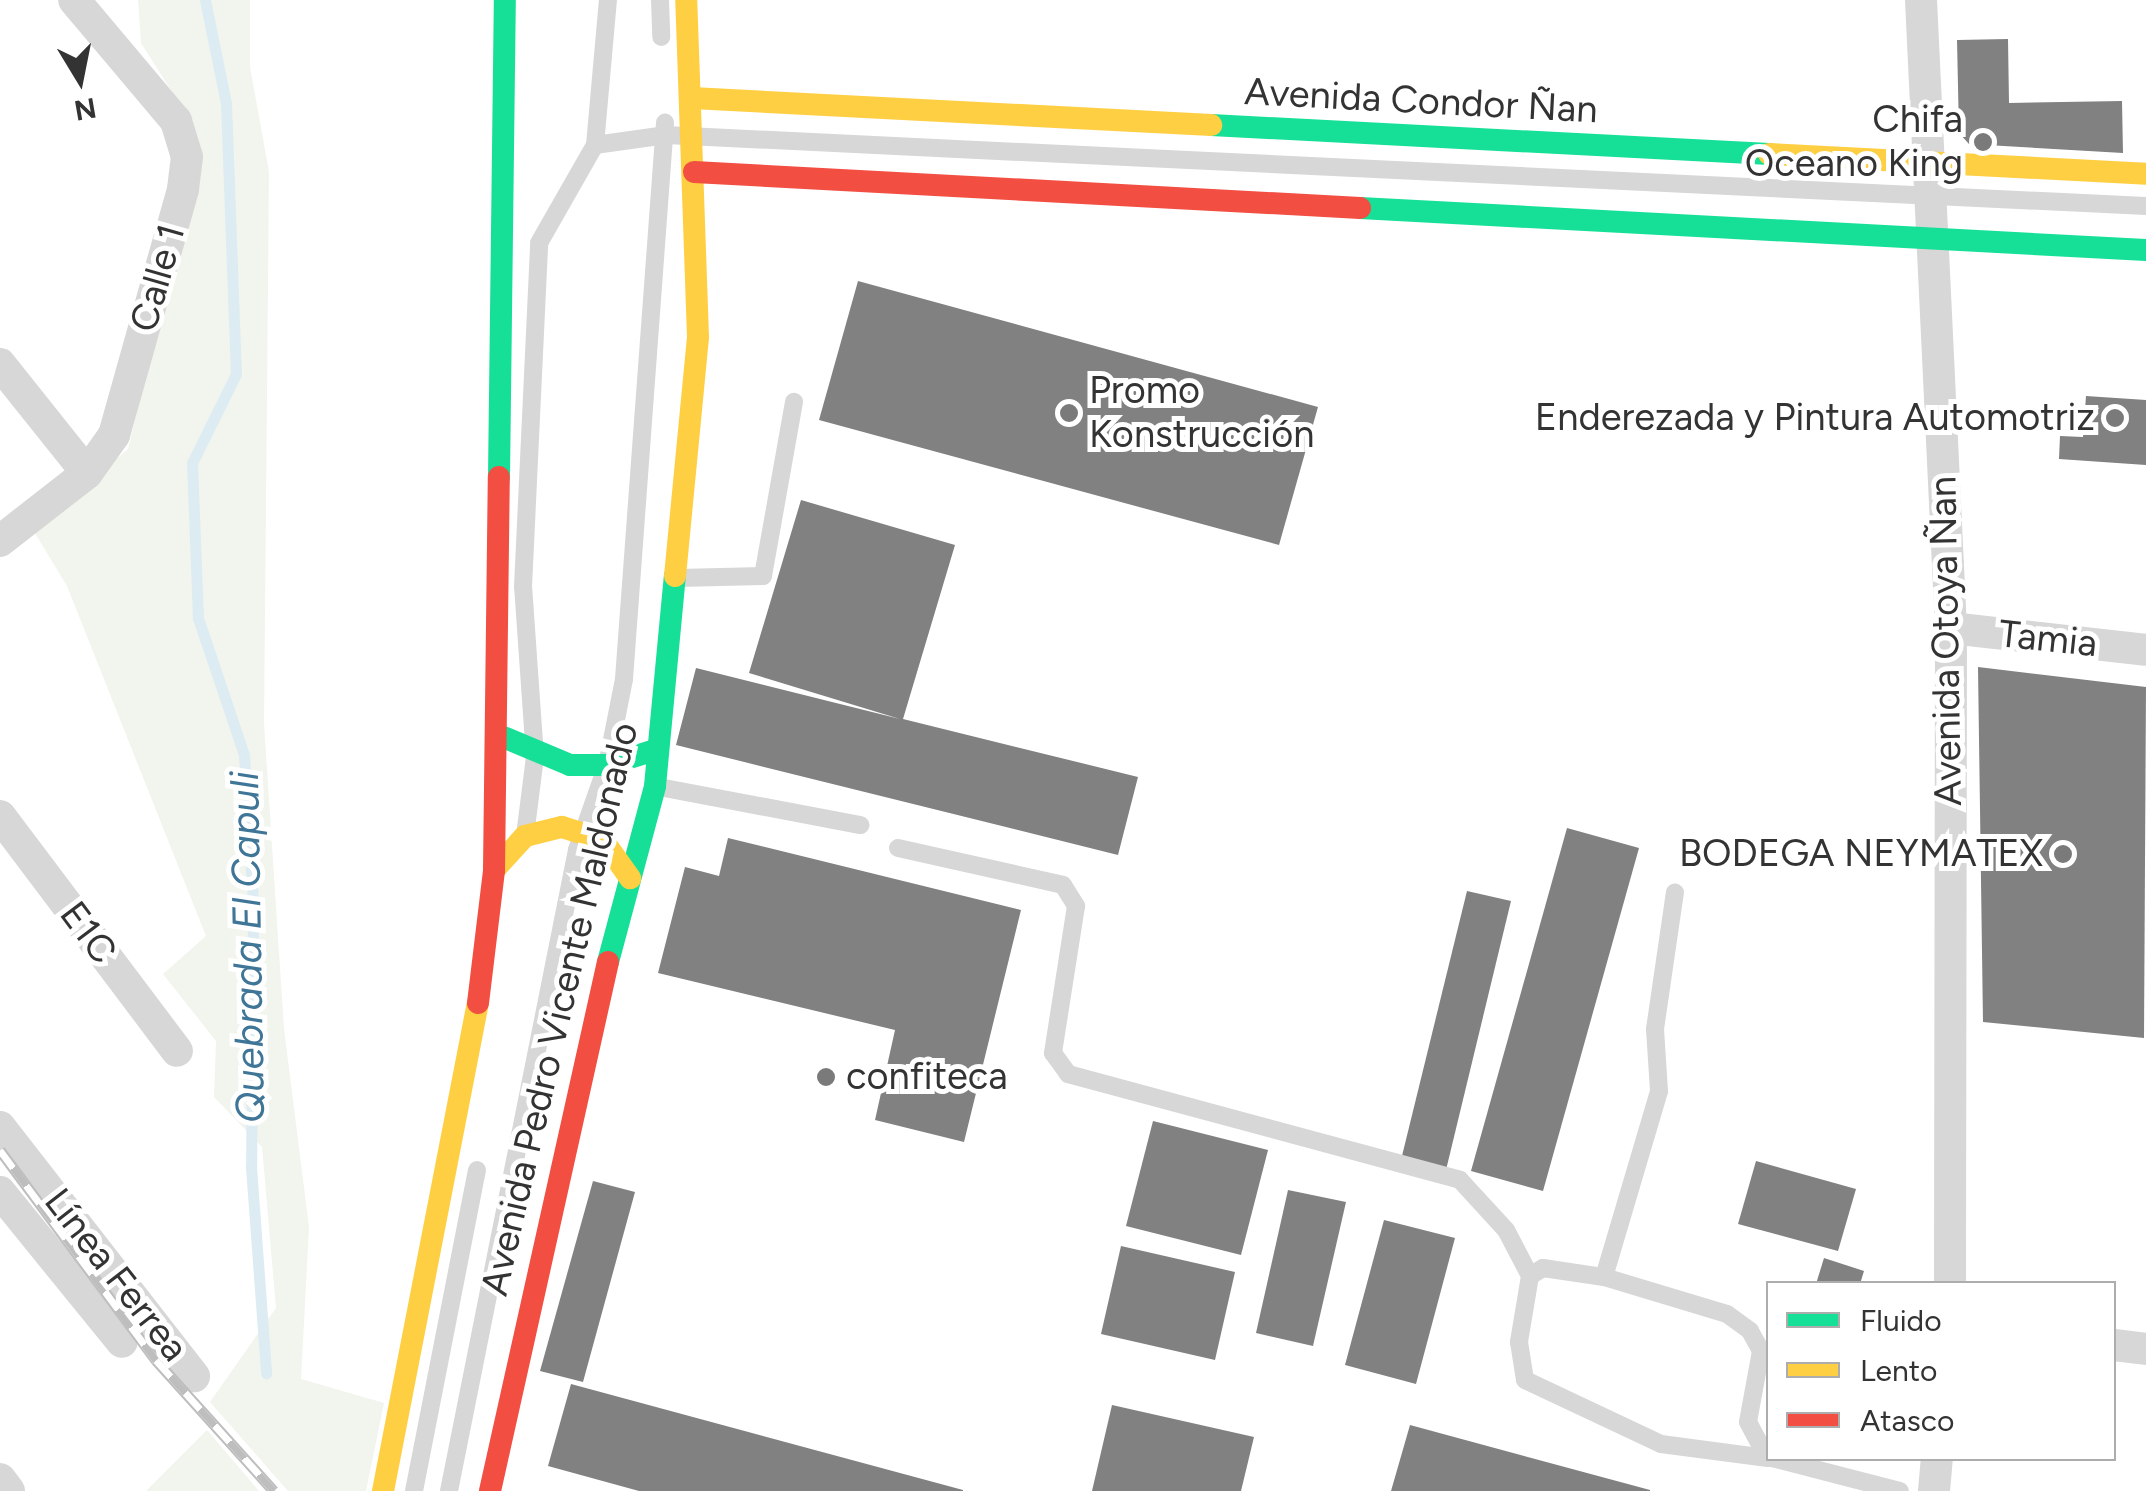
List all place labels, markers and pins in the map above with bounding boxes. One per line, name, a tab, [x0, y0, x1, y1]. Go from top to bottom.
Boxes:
place label: Chifa Oceano King	[1745, 97, 1963, 186]
marker: Chifa Oceano King	[1972, 131, 1994, 153]
place label: Promo Konstrucción	[1089, 368, 1314, 458]
place label: Enderezada y Pintura Automotriz	[1535, 395, 2095, 441]
marker: Promo Konstrucción	[1058, 402, 1080, 424]
marker: Enderezada y Pintura Automotriz	[2104, 407, 2126, 429]
place label: BODEGA NEYMATEX	[1679, 831, 2043, 877]
marker: BODEGA NEYMATEX	[2052, 843, 2074, 865]
place label: confiteca	[846, 1054, 1008, 1100]
marker: confiteca	[815, 1066, 837, 1088]

